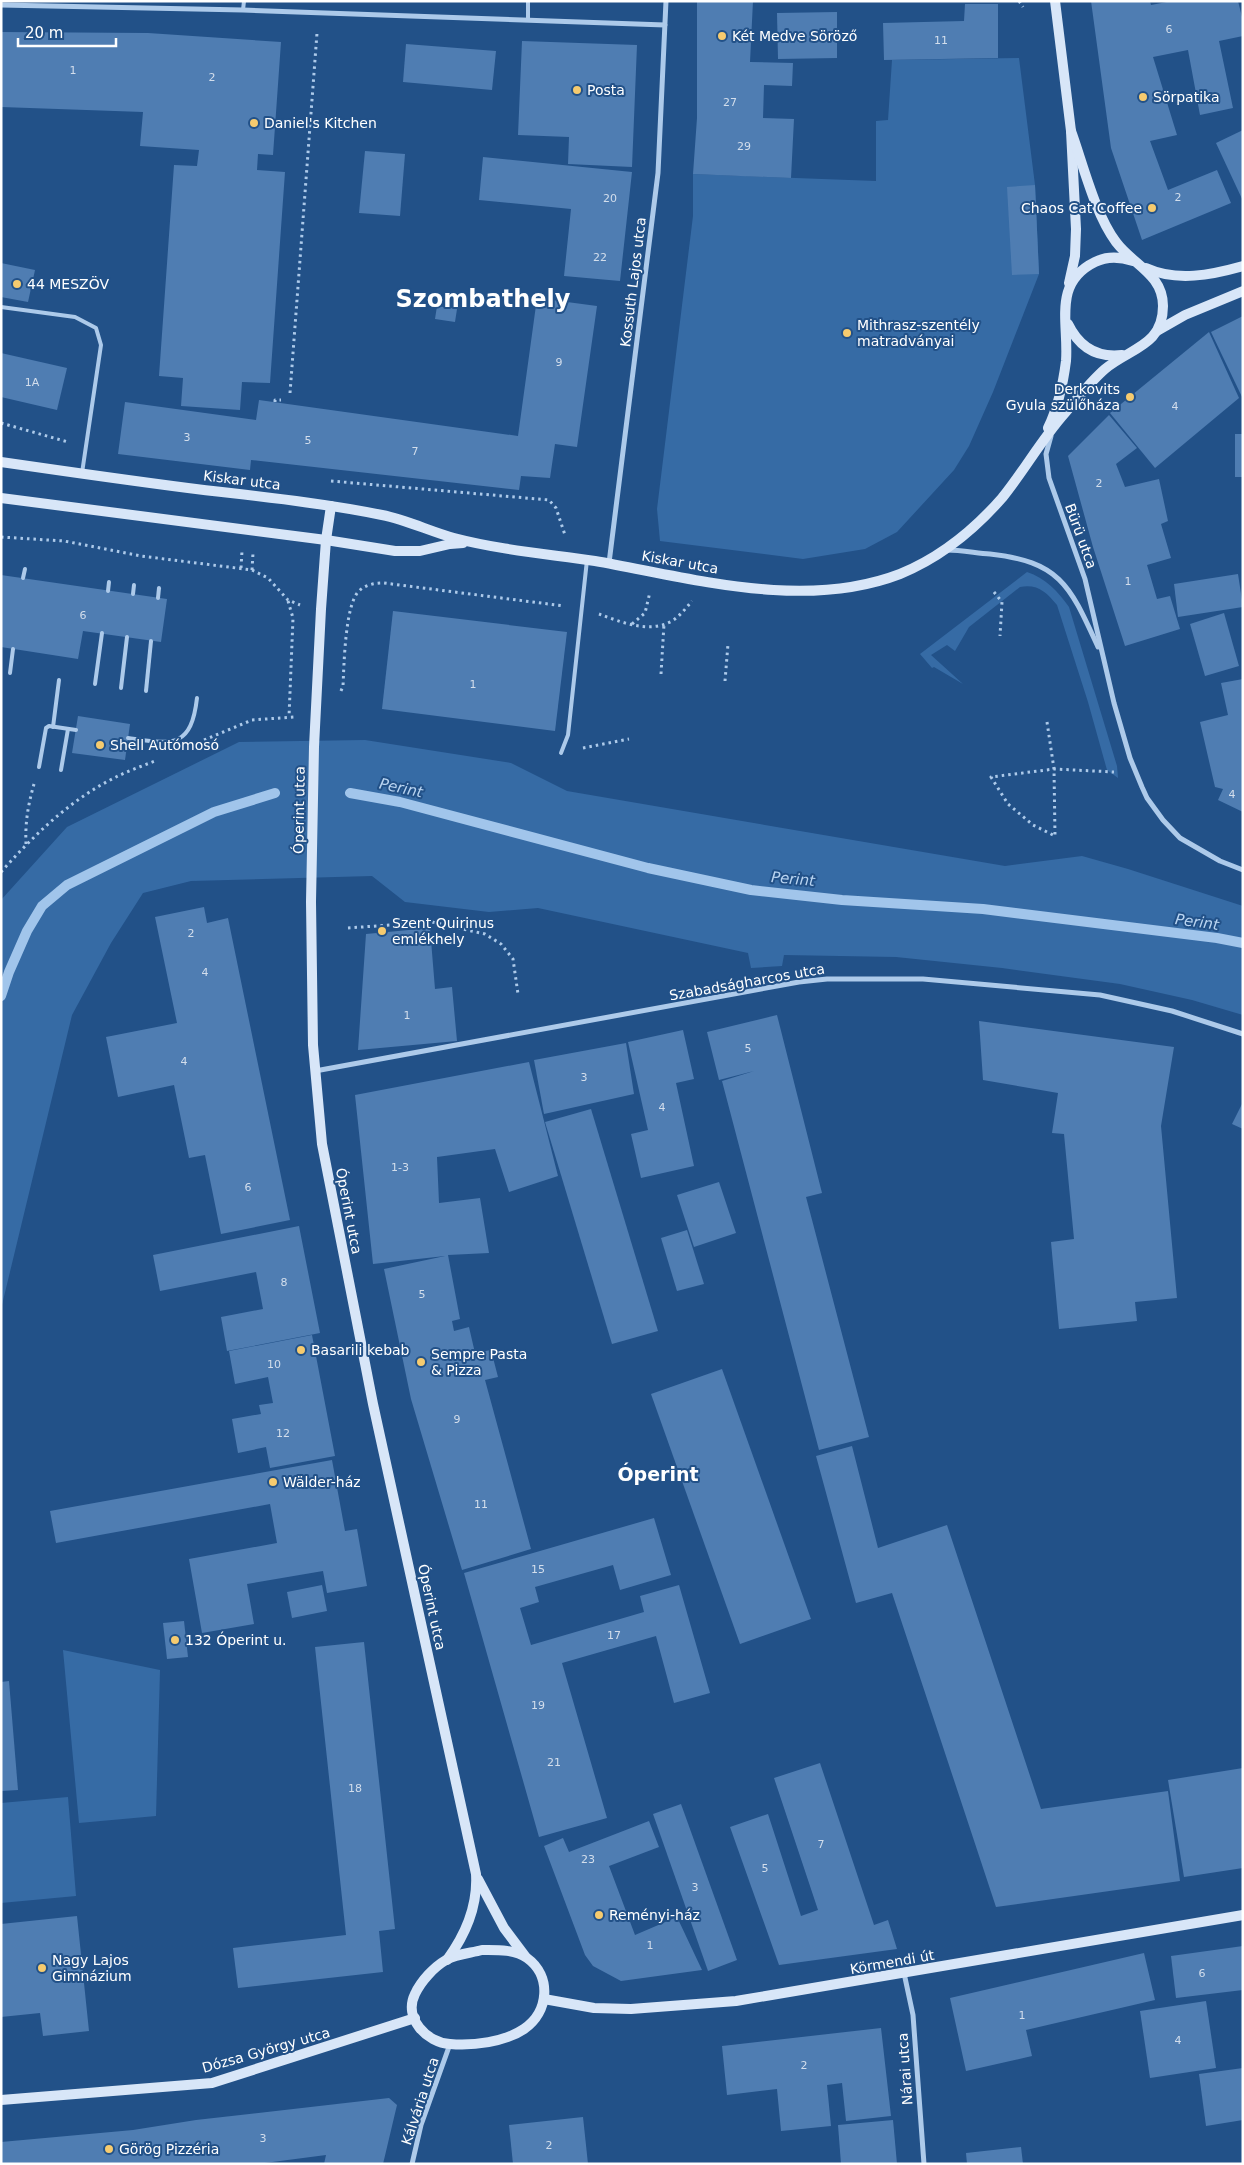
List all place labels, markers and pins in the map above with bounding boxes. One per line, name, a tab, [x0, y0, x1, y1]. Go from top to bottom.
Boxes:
place label: Két Medve Söröző	[732, 28, 857, 44]
marker: Két Medve Söröző	[716, 30, 728, 42]
place label: Posta	[587, 82, 625, 98]
marker: Posta	[571, 84, 583, 96]
place label: Sörpatika	[1153, 89, 1220, 105]
marker: Sörpatika	[1137, 91, 1149, 103]
place label: Daniel's Kitchen	[264, 115, 377, 131]
marker: Daniel's Kitchen	[248, 117, 260, 129]
place label: Chaos Cat Coffee	[1021, 200, 1142, 216]
marker: Chaos Cat Coffee	[1146, 202, 1158, 214]
place label: 44 MESZÖV	[27, 275, 109, 292]
marker: 44 MESZÖV	[11, 278, 23, 290]
place label: Mithrasz-szentély matradványai	[857, 317, 980, 349]
marker: Mithrasz-szentély matradványai	[841, 327, 853, 339]
place label: Derkovits Gyula szülőháza	[1006, 381, 1120, 413]
marker: Derkovits Gyula szülőháza	[1124, 391, 1136, 403]
place label: Shell Autómosó	[110, 737, 219, 753]
marker: Shell Autómosó	[94, 739, 106, 751]
place label: Szent Quirinus emlékhely	[392, 915, 494, 947]
marker: Szent Quirinus emlékhely	[376, 925, 388, 937]
place label: Basarili kebab	[311, 1342, 410, 1358]
marker: Basarili kebab	[295, 1344, 307, 1356]
place label: Sempre Pasta & Pizza	[431, 1346, 527, 1378]
marker: Sempre Pasta & Pizza	[415, 1356, 427, 1368]
place label: Wälder-ház	[283, 1474, 361, 1490]
marker: Wälder-ház	[267, 1476, 279, 1488]
place label: 132 Óperint u.	[185, 1631, 286, 1648]
marker: 132 Óperint u.	[169, 1634, 181, 1646]
place label: Reményi-ház	[609, 1907, 700, 1923]
marker: Reményi-ház	[593, 1909, 605, 1921]
place label: Nagy Lajos Gimnázium	[52, 1952, 132, 1984]
marker: Nagy Lajos Gimnázium	[36, 1962, 48, 1974]
place label: Görög Pizzéria	[119, 2141, 219, 2157]
marker: Görög Pizzéria	[103, 2143, 115, 2155]

